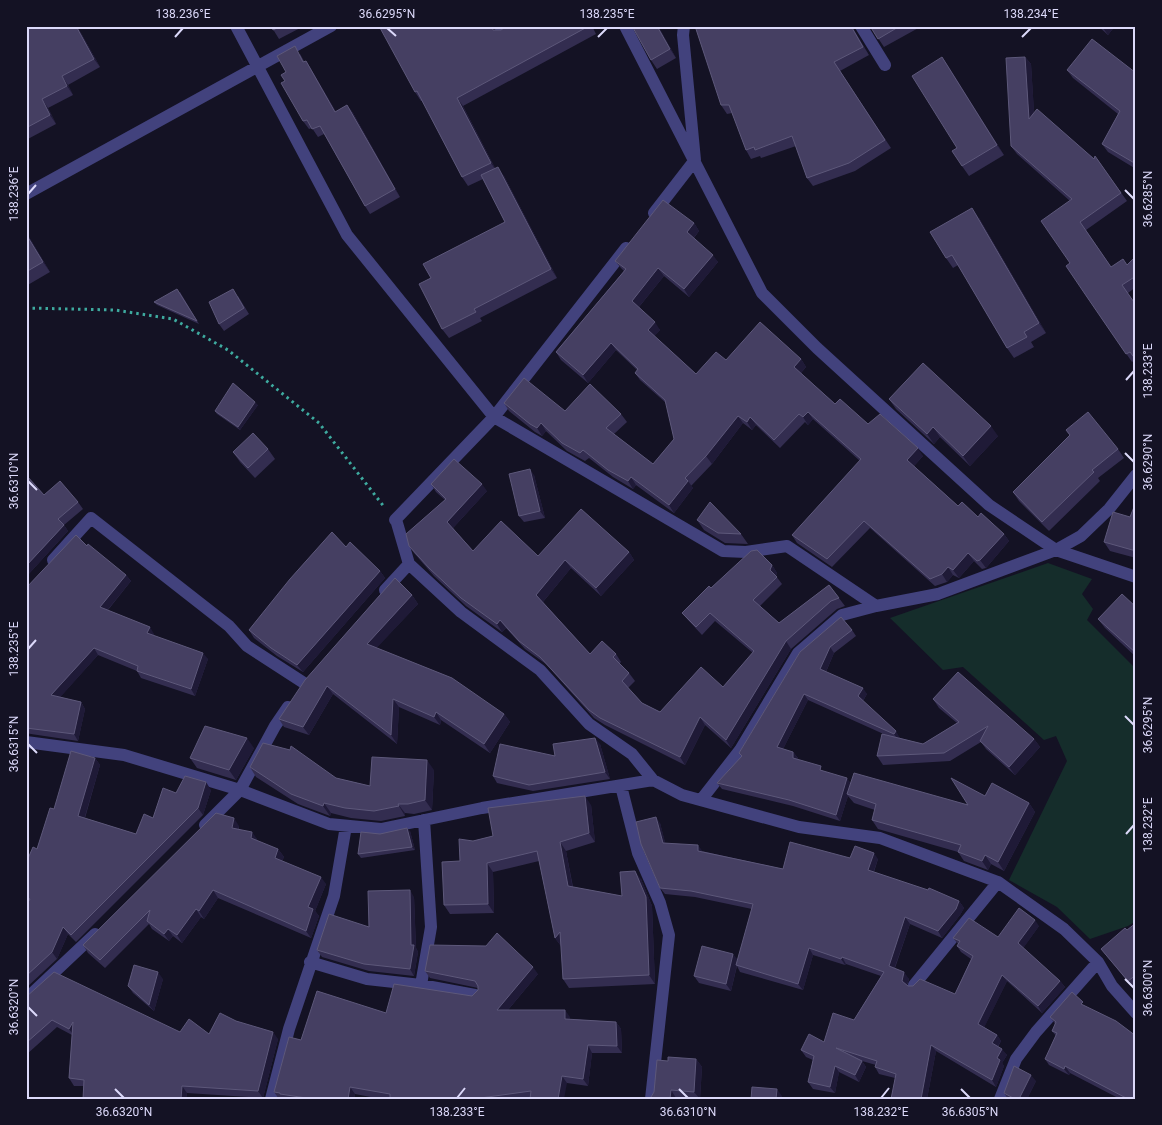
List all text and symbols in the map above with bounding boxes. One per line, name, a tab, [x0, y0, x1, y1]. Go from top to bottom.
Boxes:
text: 138.236°E	[156, 7, 211, 21]
text: 36.6295°N	[359, 7, 415, 21]
text: 138.235°E	[580, 7, 635, 21]
text: 138.234°E	[1004, 7, 1059, 21]
text: 138.236°E	[7, 166, 21, 221]
text: 36.6285°N	[1141, 171, 1155, 227]
text: 138.233°E	[1141, 343, 1155, 398]
text: 36.6290°N	[1141, 434, 1155, 490]
text: 36.6310°N	[7, 453, 21, 509]
text: 138.235°E	[7, 621, 21, 676]
text: 36.6295°N	[1141, 697, 1155, 753]
text: 36.6315°N	[7, 716, 21, 772]
text: 138.232°E	[1141, 797, 1155, 852]
text: 36.6300°N	[1141, 960, 1155, 1016]
text: 36.6320°N	[7, 979, 21, 1035]
text: 36.6320°N	[96, 1105, 152, 1119]
text: 138.233°E	[430, 1105, 485, 1119]
text: 36.6310°N	[660, 1105, 716, 1119]
text: 138.232°E	[854, 1105, 909, 1119]
text: 36.6305°N	[942, 1105, 998, 1119]

